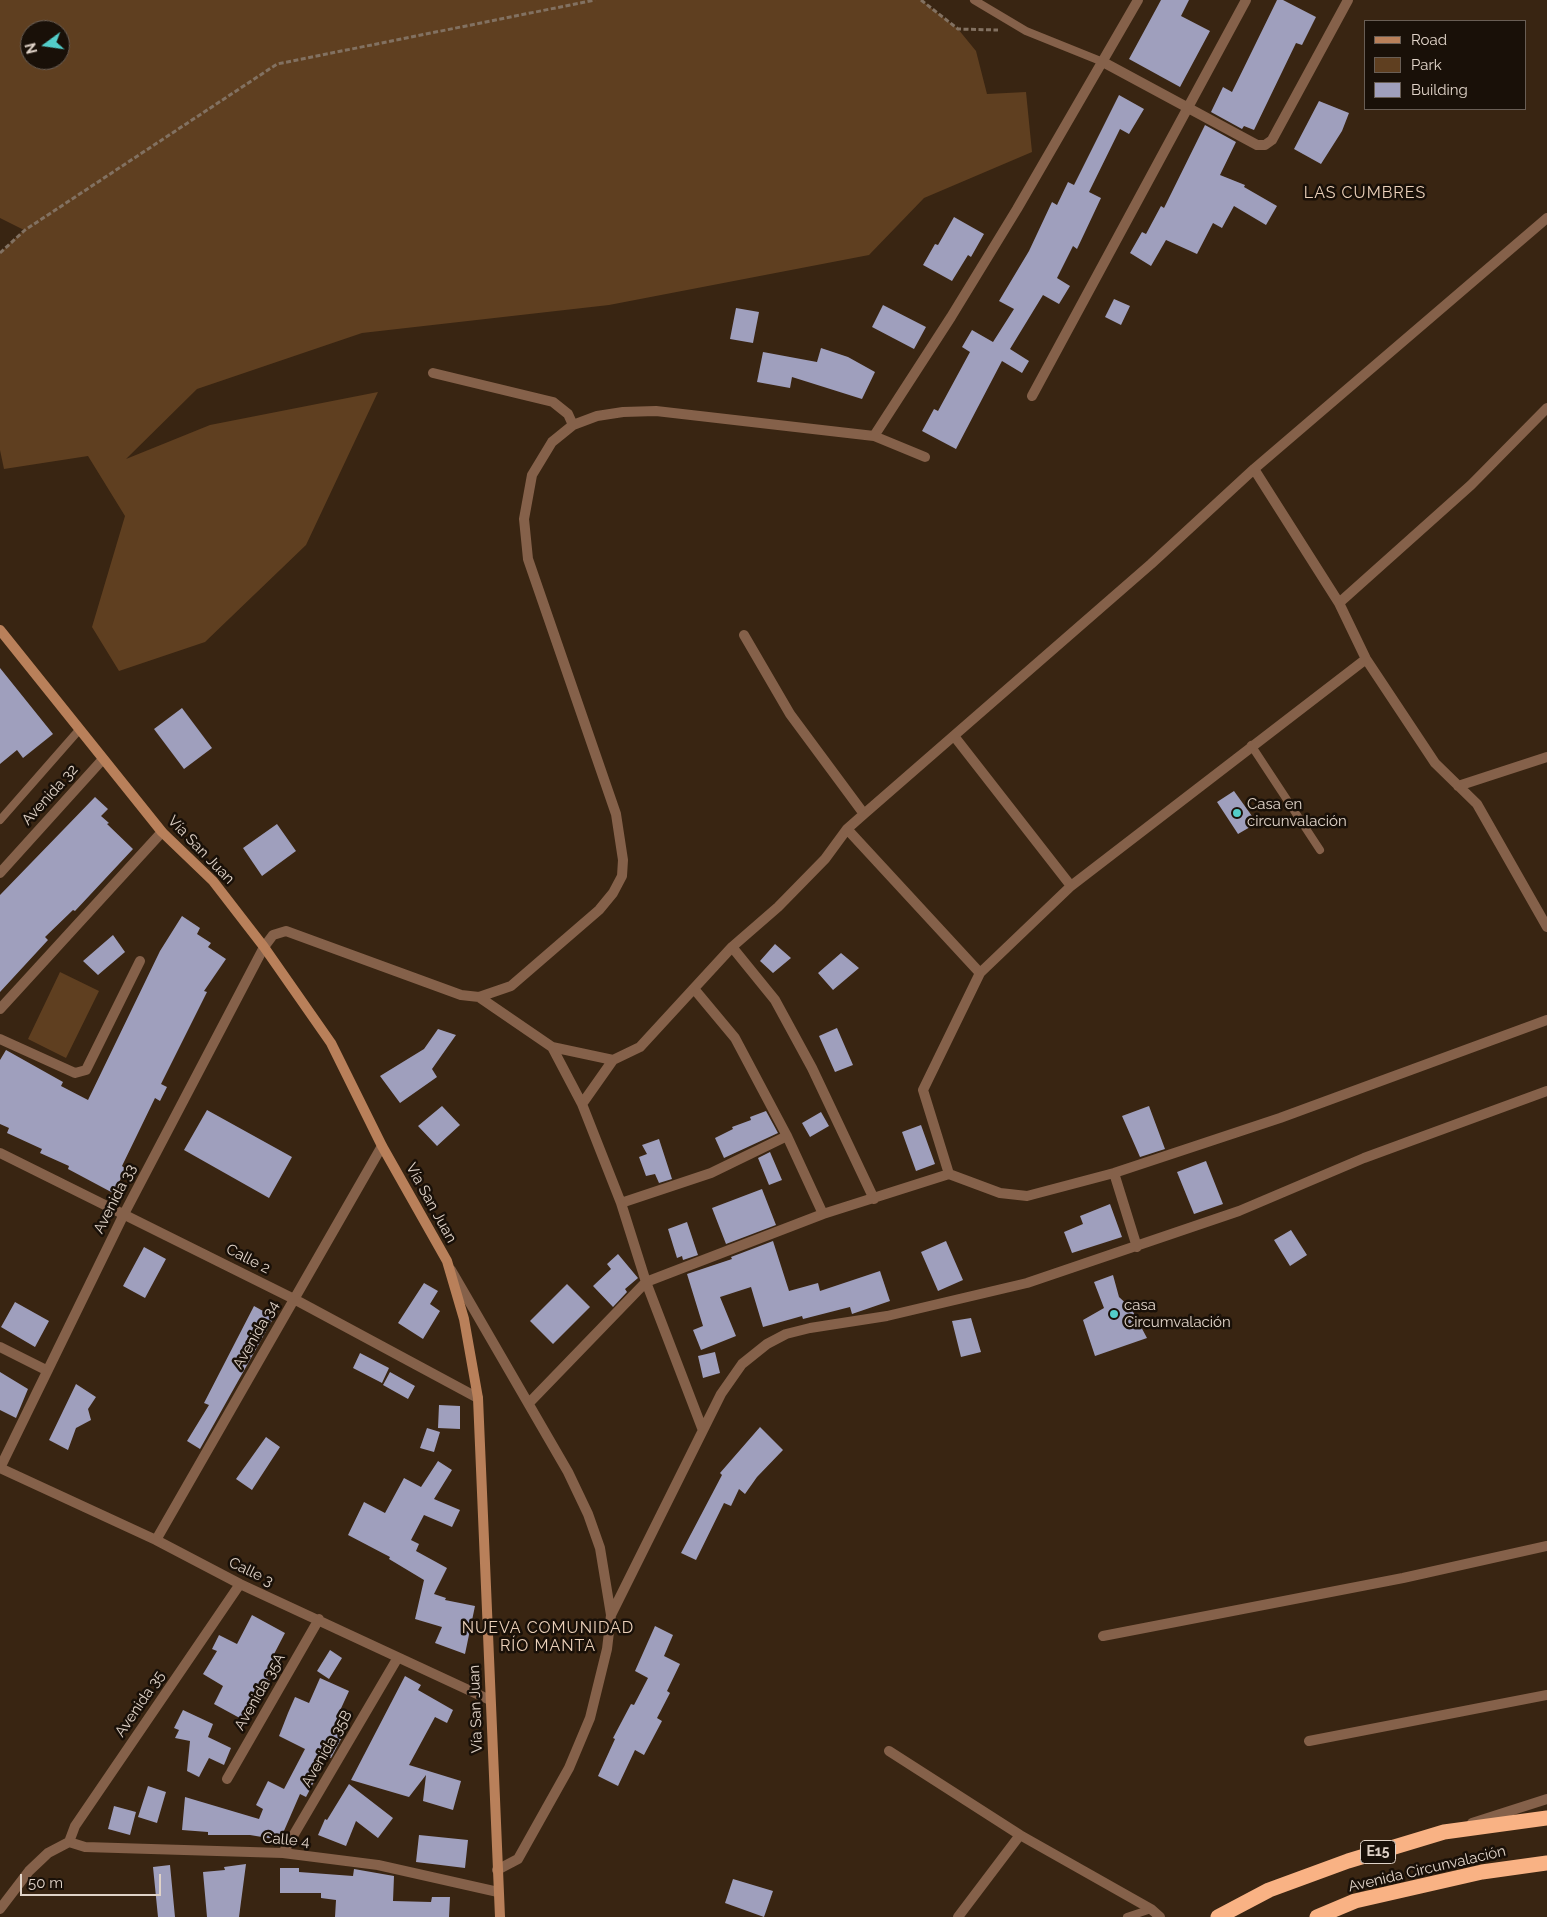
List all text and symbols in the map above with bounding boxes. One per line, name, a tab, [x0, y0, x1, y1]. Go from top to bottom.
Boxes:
north arrow	[20, 20, 70, 70]
legend	[1364, 20, 1527, 110]
text: Road	[1411, 31, 1447, 49]
text: N	[22, 41, 40, 56]
text: Park	[1411, 56, 1442, 74]
text: Building	[1411, 81, 1468, 99]
district label: LAS CUMBRES	[1302, 183, 1428, 203]
street label: Avenida 32	[18, 761, 82, 829]
place label: Casa en circunvalación	[1247, 795, 1347, 830]
marker: Casa en circunvalación	[1231, 807, 1243, 819]
street label: Vía San Juan	[164, 812, 238, 888]
street label: Vía San Juan	[402, 1160, 460, 1246]
street label: Avenida 33	[90, 1161, 140, 1237]
street label: Calle 2	[223, 1240, 273, 1278]
place label: casa Circumvalación	[1124, 1296, 1231, 1331]
street label: Avenida 34	[229, 1298, 283, 1372]
marker: casa Circumvalación	[1108, 1308, 1120, 1320]
street label: Calle 3	[226, 1554, 276, 1590]
district label: NUEVA COMUNIDAD RÍO MANTA	[460, 1618, 636, 1656]
street label: Avenida 35A	[231, 1650, 289, 1734]
street label: Vía San Juan	[465, 1665, 487, 1753]
street label: Avenida 35	[111, 1668, 169, 1740]
street label: Avenida 35B	[298, 1707, 356, 1791]
street label: Calle 4	[262, 1829, 310, 1851]
road number: E15	[1360, 1840, 1396, 1864]
street label: Avenida Circunvalación	[1346, 1842, 1508, 1896]
scale bar	[22, 1864, 164, 1896]
text: 50 m	[28, 1874, 63, 1892]

